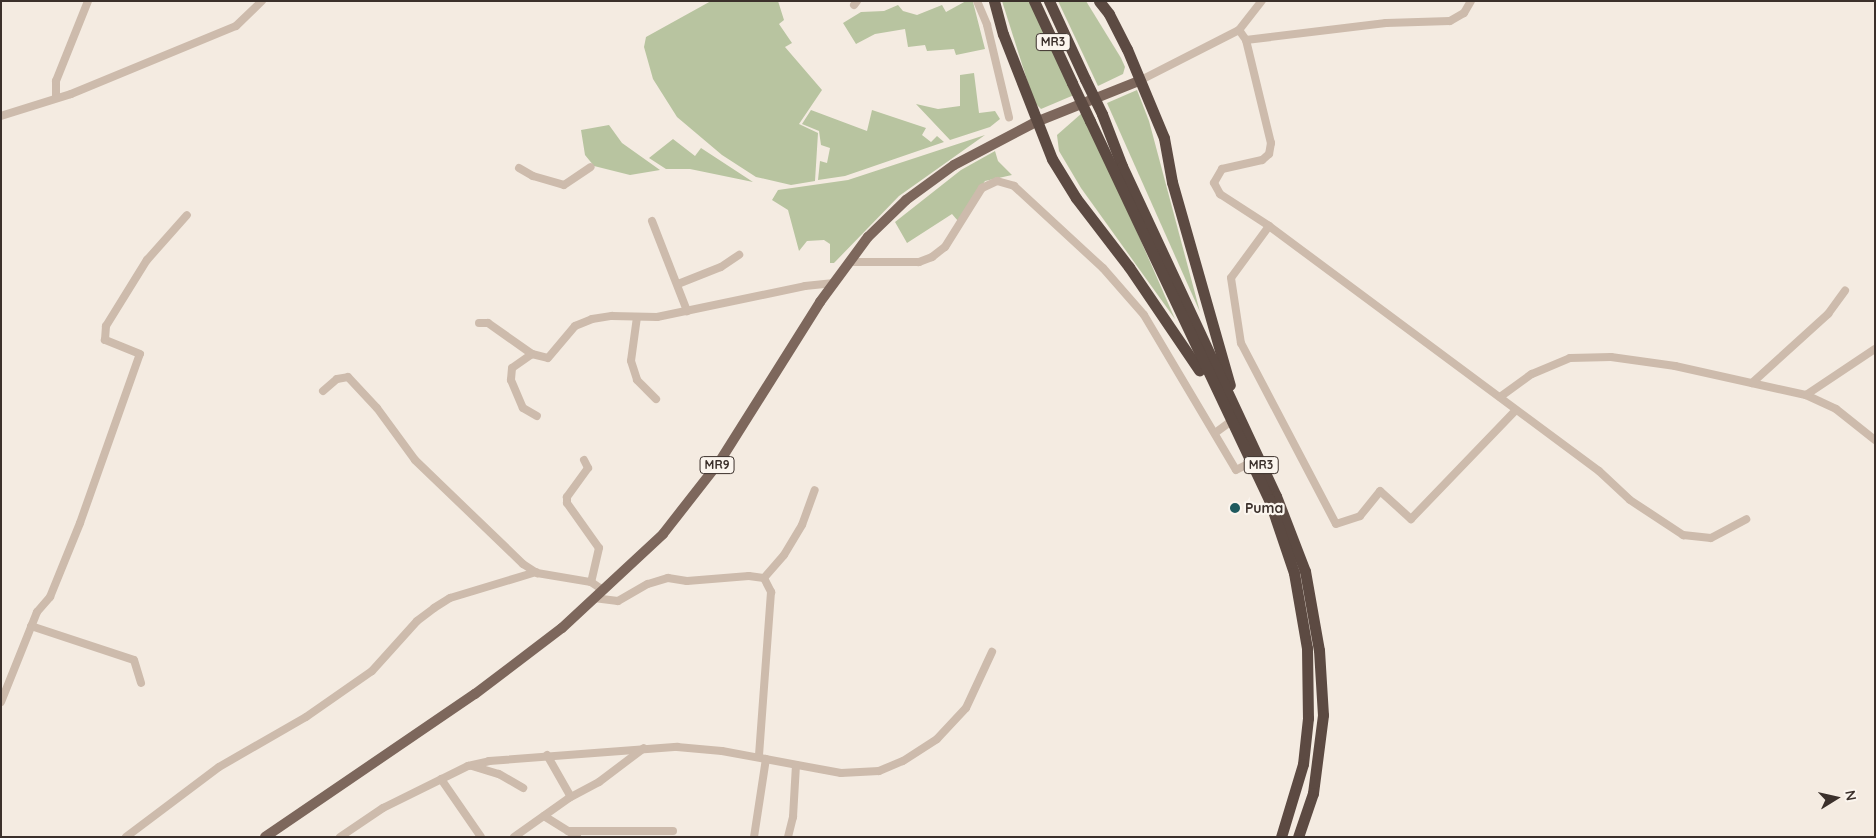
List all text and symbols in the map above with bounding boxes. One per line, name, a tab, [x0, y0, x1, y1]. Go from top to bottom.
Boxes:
road number: MR3	[1036, 32, 1070, 52]
road number: MR9	[700, 456, 734, 474]
road number: MR3	[1244, 456, 1278, 474]
place label: Puma	[1245, 500, 1283, 516]
marker: Puma	[1229, 502, 1241, 514]
north arrow	[1811, 773, 1861, 823]
text: N	[1841, 789, 1861, 802]

